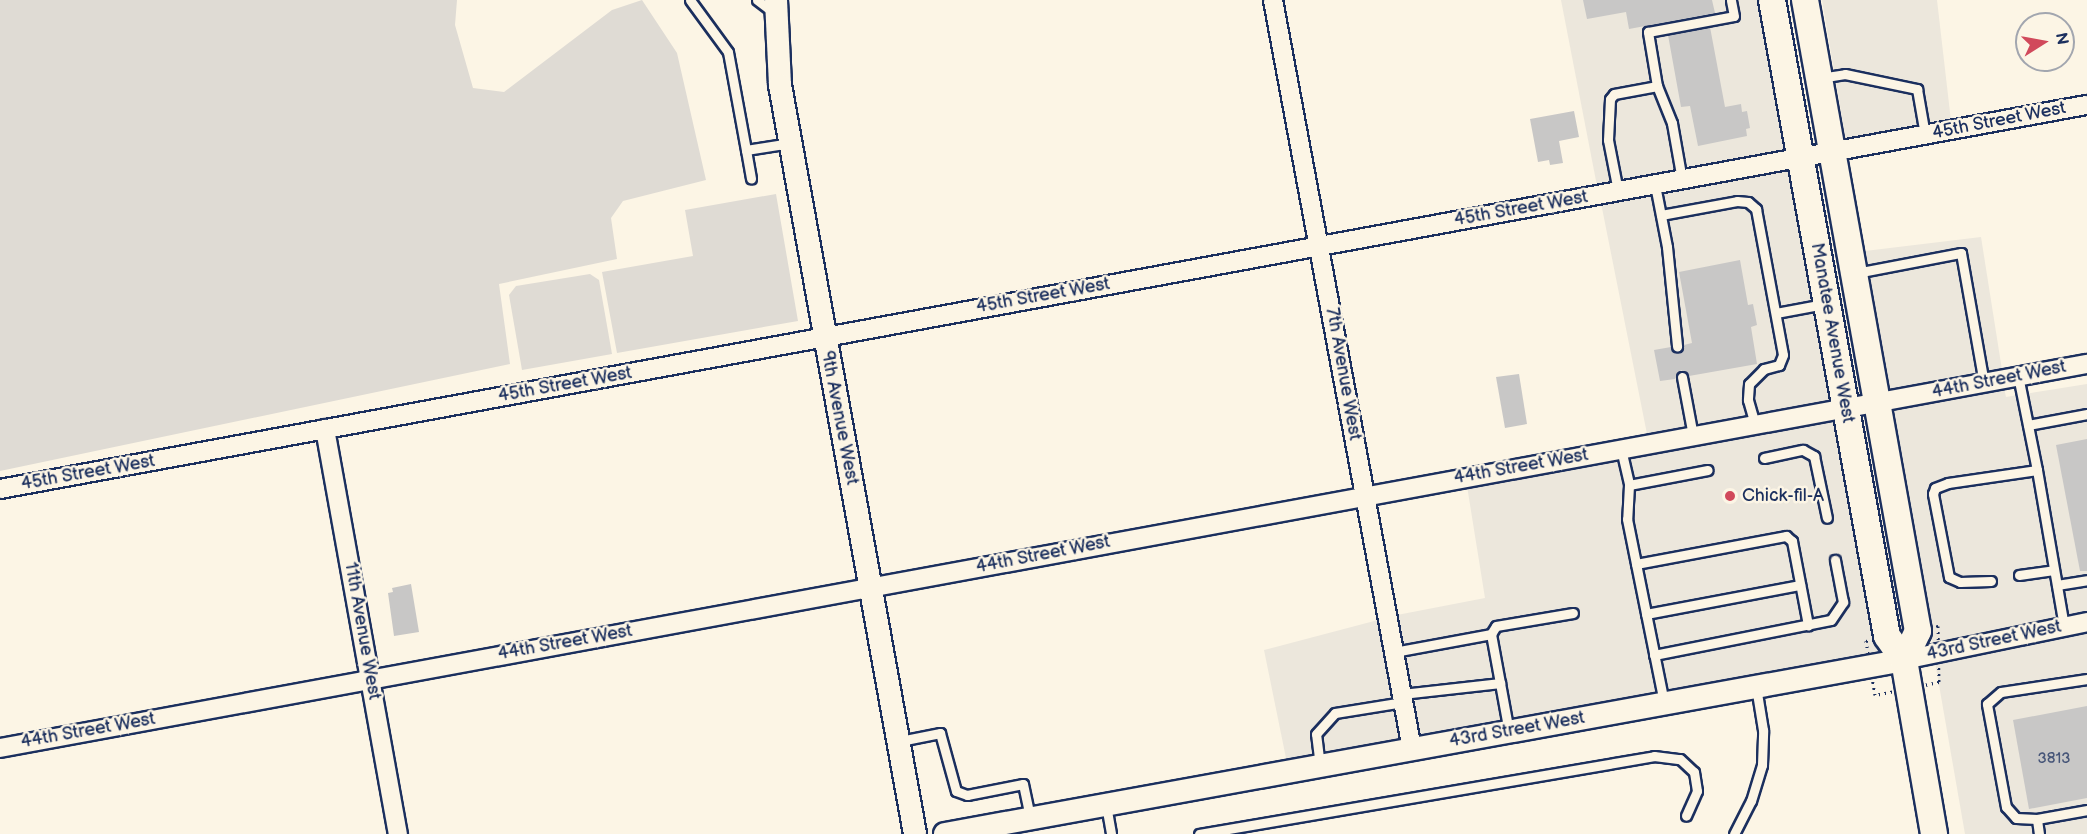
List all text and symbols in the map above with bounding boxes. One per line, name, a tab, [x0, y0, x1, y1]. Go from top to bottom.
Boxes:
north arrow	[2015, 12, 2075, 72]
text: N	[2051, 31, 2072, 47]
street label: 45th Street West	[1930, 97, 2068, 145]
street label: 45th Street West	[1452, 187, 1590, 231]
street label: Manatee Avenue West	[1805, 241, 1859, 425]
street label: 45th Street West	[974, 274, 1112, 318]
street label: 7th Avenue West	[1321, 306, 1365, 442]
street label: 9th Avenue West	[815, 349, 863, 487]
street label: 44th Street West	[1930, 356, 2068, 404]
street label: 45th Street West	[496, 363, 634, 407]
street label: 44th Street West	[1452, 444, 1590, 490]
street label: 45th Street West	[19, 451, 157, 495]
place label: Chick-fil-A	[1742, 485, 1824, 507]
marker: Chick-fil-A	[1723, 489, 1737, 503]
street label: 44th Street West	[974, 531, 1112, 579]
street label: 11th Avenue West	[339, 560, 385, 702]
street label: 43rd Street West	[1924, 616, 2064, 666]
street label: 44th Street West	[496, 620, 634, 666]
street label: 43rd Street West	[1447, 707, 1587, 753]
street label: 44th Street West	[19, 708, 157, 754]
house number: 3813	[2038, 750, 2070, 768]

